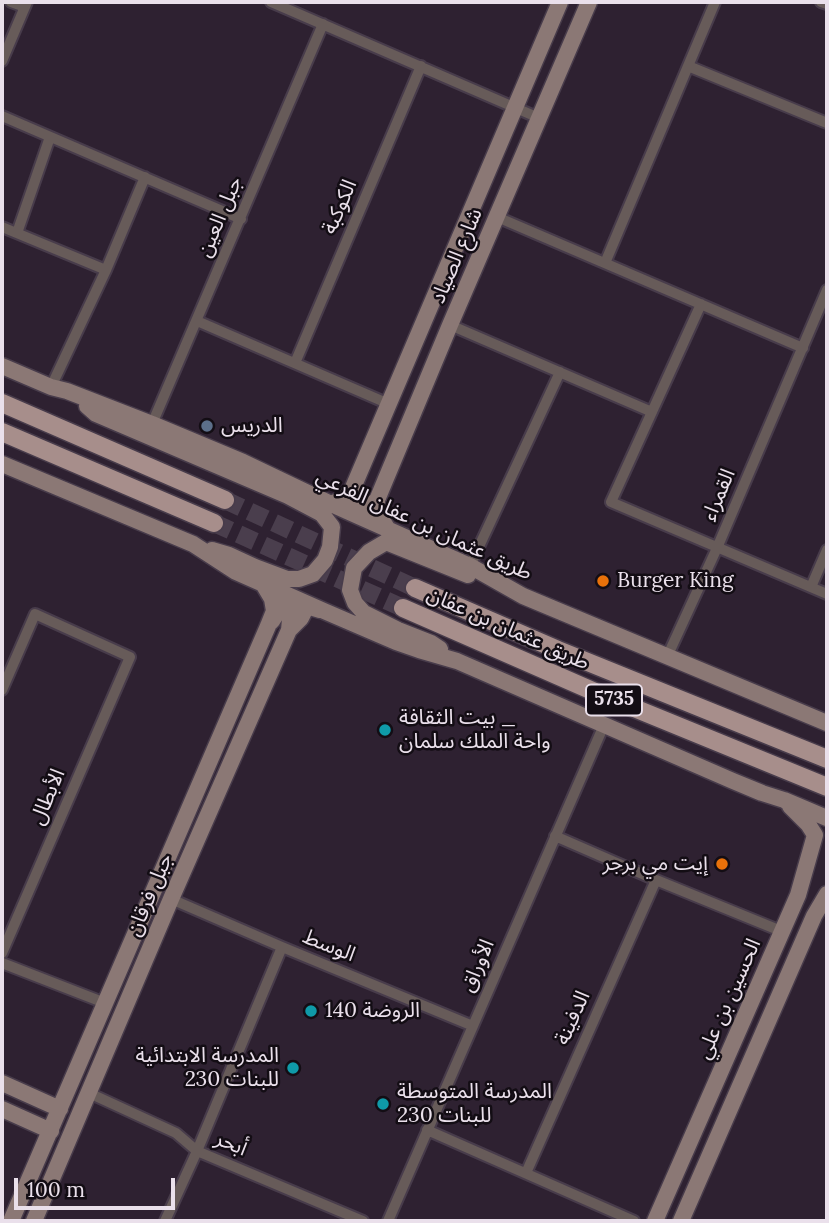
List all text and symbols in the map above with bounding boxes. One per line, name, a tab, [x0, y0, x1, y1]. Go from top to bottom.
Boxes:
street label: جبل العين	[192, 173, 248, 261]
street label: الكوكبة	[317, 176, 363, 238]
street label: شارع الصياد	[426, 205, 488, 307]
place label: الدريس	[221, 413, 283, 439]
marker: الدريس	[199, 418, 215, 434]
street label: طريق عثمان بن عفان الفرعي	[312, 464, 536, 586]
street label: القمراء	[697, 465, 741, 525]
place label: Burger King	[617, 568, 734, 594]
marker: Burger King	[595, 573, 611, 589]
street label: طريق عثمان بن عفان	[423, 582, 593, 676]
road number: 5735	[586, 684, 642, 716]
place label: بيت الثقافة _ واحة الملك سلمان	[399, 705, 551, 755]
marker: بيت الثقافة _ واحة الملك سلمان	[377, 722, 393, 738]
street label: الأبطال	[25, 765, 71, 829]
street label: جبل فرقان	[121, 850, 179, 940]
place label: إيت مي برجر	[602, 851, 708, 877]
marker: إيت مي برجر	[714, 856, 730, 872]
street label: الوسط	[299, 924, 359, 968]
street label: الحسين بن علي	[691, 935, 767, 1063]
street label: الأوراق	[456, 936, 500, 996]
street label: الدفينة	[550, 987, 596, 1049]
place label: الروضة 140	[325, 998, 420, 1024]
marker: الروضة 140	[303, 1003, 319, 1019]
place label: المدرسة الابتدائية 230 للبنات	[135, 1043, 279, 1093]
marker: المدرسة الابتدائية 230 للبنات	[285, 1060, 301, 1076]
place label: المدرسة المتوسطة 230 للبنات	[397, 1079, 552, 1129]
marker: المدرسة المتوسطة 230 للبنات	[375, 1096, 391, 1112]
street label: أبحر	[211, 1126, 251, 1162]
scale bar	[18, 1164, 178, 1208]
text: 100 m	[27, 1176, 85, 1203]

